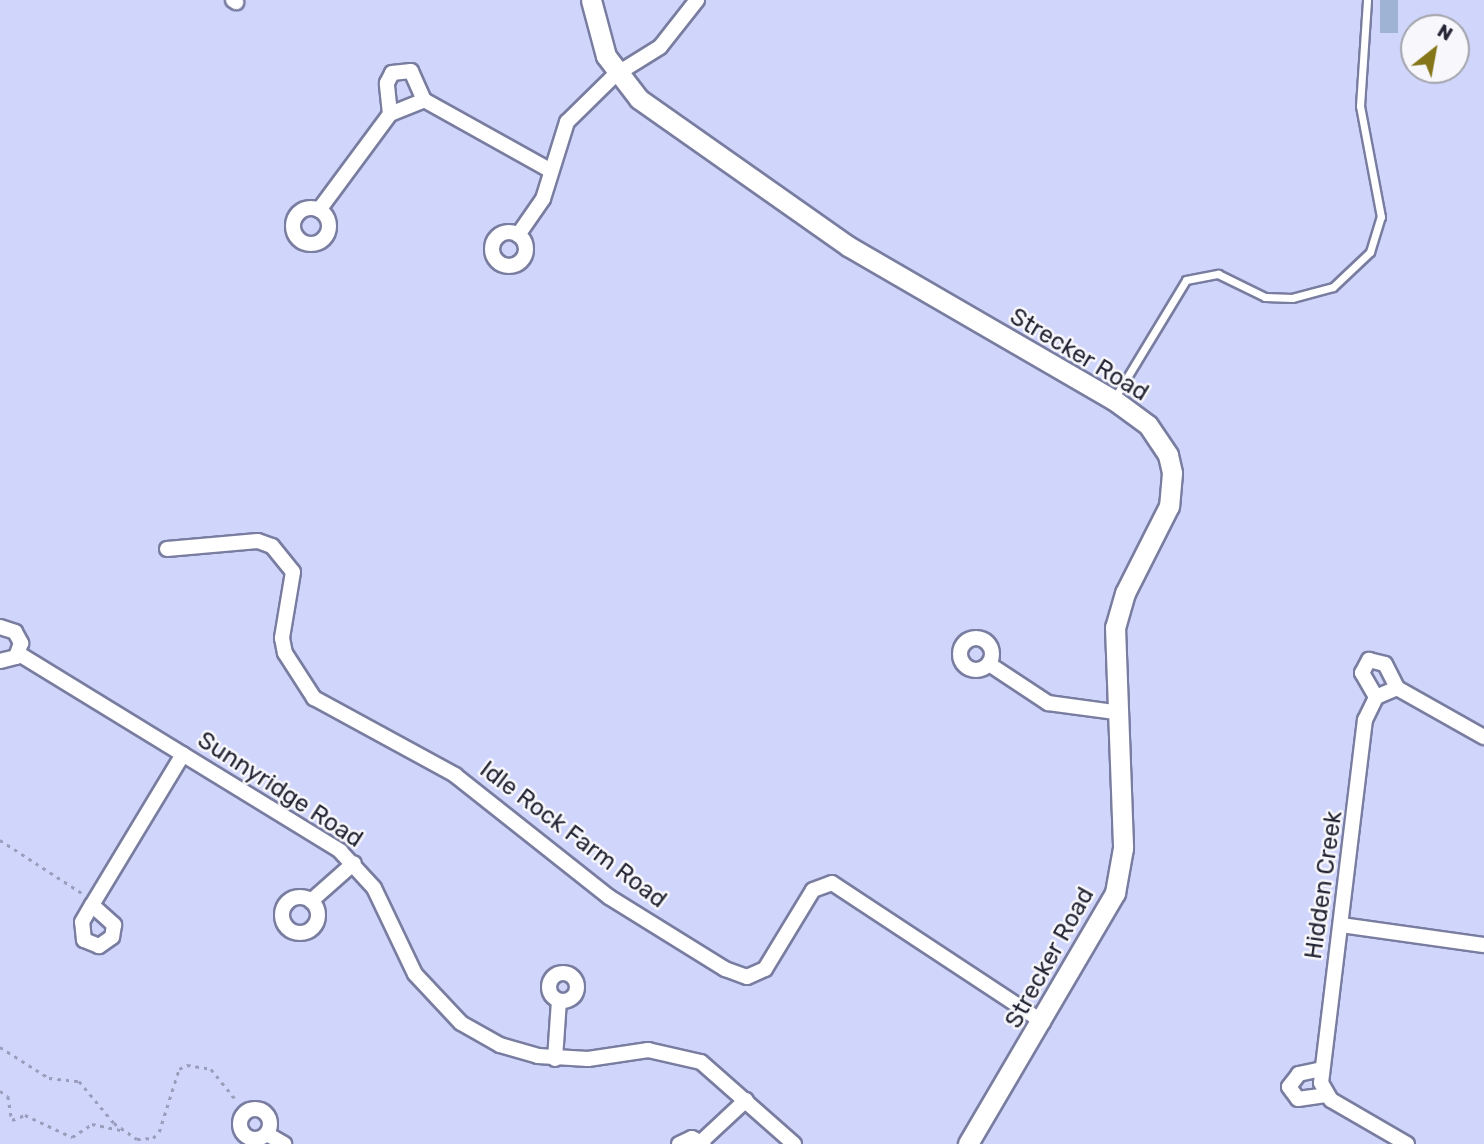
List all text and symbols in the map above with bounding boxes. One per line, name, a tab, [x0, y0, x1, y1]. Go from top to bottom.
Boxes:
north arrow	[1400, 14, 1470, 84]
text: N	[1433, 19, 1457, 46]
street label: Strecker Road	[1004, 302, 1154, 408]
street label: Sunnyridge Road	[192, 726, 368, 854]
street label: Idle Rock Farm Road	[474, 755, 672, 915]
street label: Hidden Creek	[1299, 809, 1349, 961]
street label: Strecker Road	[999, 882, 1101, 1034]

